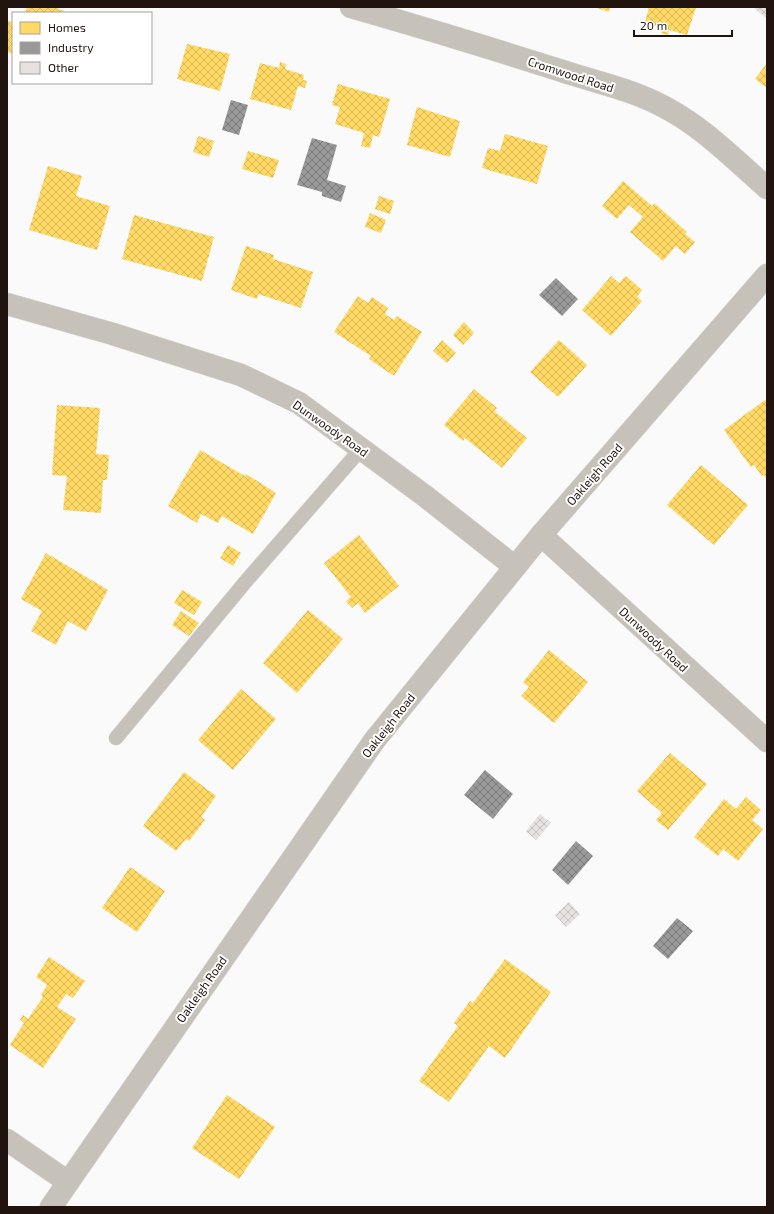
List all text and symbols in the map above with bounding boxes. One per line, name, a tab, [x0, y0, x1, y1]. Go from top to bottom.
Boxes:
legend	[12, 12, 152, 84]
scale bar	[634, 12, 732, 38]
text: 20 m	[640, 18, 667, 32]
text: Homes	[48, 20, 86, 34]
text: Industry	[48, 40, 94, 54]
street label: Cromwood Road	[526, 54, 616, 94]
text: Other	[48, 60, 79, 74]
street label: Dunwoody Road	[291, 397, 371, 459]
street label: Oakleigh Road	[563, 440, 625, 508]
street label: Dunwoody Road	[617, 604, 691, 674]
street label: Oakleigh Road	[359, 690, 417, 760]
street label: Oakleigh Road	[173, 953, 229, 1025]

